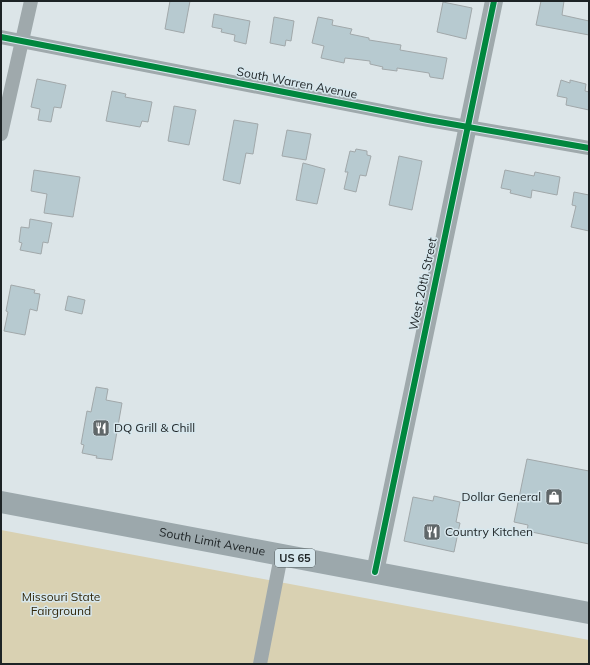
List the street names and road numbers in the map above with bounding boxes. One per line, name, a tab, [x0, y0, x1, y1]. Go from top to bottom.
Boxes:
street label: South Warren Avenue	[235, 63, 359, 102]
street label: West 20th Street	[405, 236, 440, 332]
street label: South Limit Avenue	[158, 524, 267, 559]
road number: US 65	[275, 549, 315, 567]

